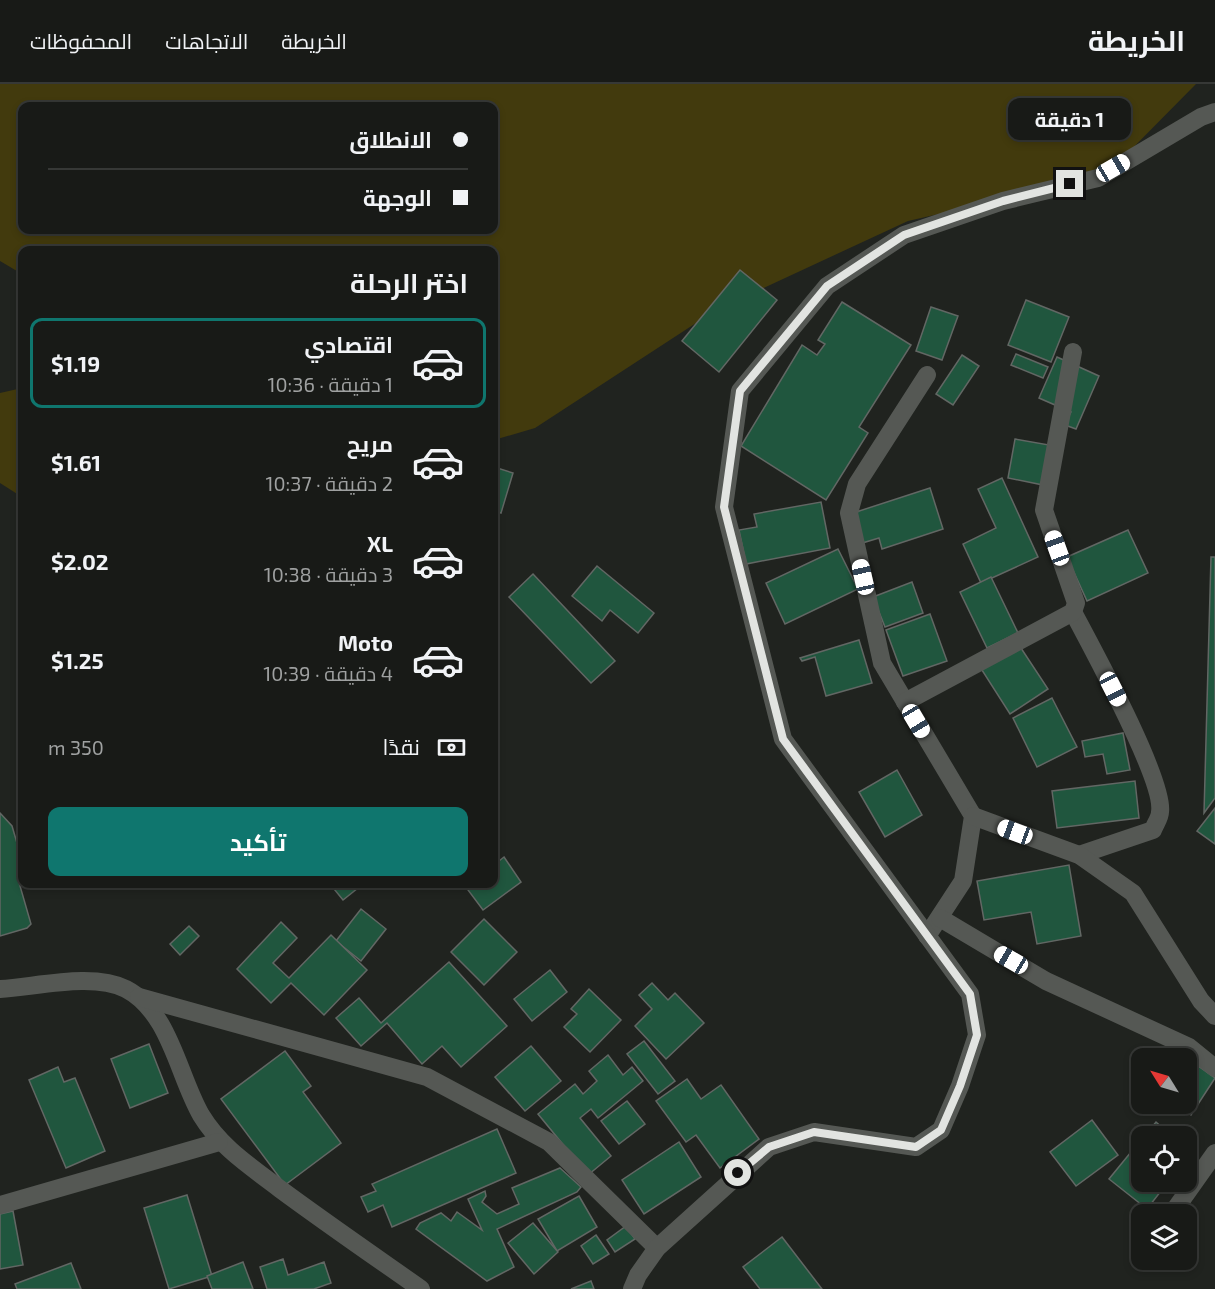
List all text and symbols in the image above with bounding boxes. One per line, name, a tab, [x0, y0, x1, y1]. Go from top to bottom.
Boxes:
text: الخريطة	[1088, 23, 1185, 57]
text: المحفوظات	[30, 28, 132, 53]
text: الاتجاهات	[165, 28, 248, 53]
text: الخريطة	[281, 28, 347, 53]
callout: 1 دقيقة	[1008, 97, 1132, 139]
text: 1 دقيقة	[1035, 107, 1104, 131]
text: الانطلاق	[349, 126, 432, 152]
car	[1093, 151, 1133, 185]
route end	[1056, 170, 1083, 197]
text: الوجهة	[363, 184, 432, 210]
text: اختر الرحلة	[350, 266, 468, 298]
text: اقتصادي	[304, 331, 393, 357]
icon: car	[411, 336, 465, 390]
text: $1.19	[51, 350, 100, 376]
text: 1 دقيقة · 10:36	[268, 372, 393, 396]
text: مريح	[347, 430, 393, 456]
icon: car	[411, 435, 465, 489]
text: $1.61	[51, 449, 101, 475]
text: 2 دقيقة · 10:37	[266, 471, 393, 495]
car	[1042, 528, 1072, 568]
text: XL	[367, 530, 393, 556]
icon: car	[411, 534, 465, 588]
text: $2.02	[51, 548, 109, 574]
car	[850, 557, 876, 597]
text: 3 دقيقة · 10:38	[264, 562, 393, 586]
text: Moto	[338, 629, 393, 655]
icon: car	[411, 633, 465, 687]
text: $1.25	[51, 647, 104, 673]
text: 4 دقيقة · 10:39	[263, 661, 393, 685]
car	[1097, 669, 1129, 709]
car	[899, 701, 933, 741]
icon: cash	[435, 731, 468, 764]
text: نقدًا	[382, 733, 420, 759]
text: 350 m	[48, 735, 104, 759]
button: تأكيد	[48, 807, 468, 876]
car	[995, 817, 1035, 847]
car	[991, 943, 1031, 977]
north arrow	[1131, 1048, 1197, 1114]
map controls	[1131, 1048, 1197, 1270]
button: locate	[1131, 1126, 1197, 1192]
route start	[724, 1159, 751, 1186]
button: layers	[1131, 1204, 1197, 1270]

